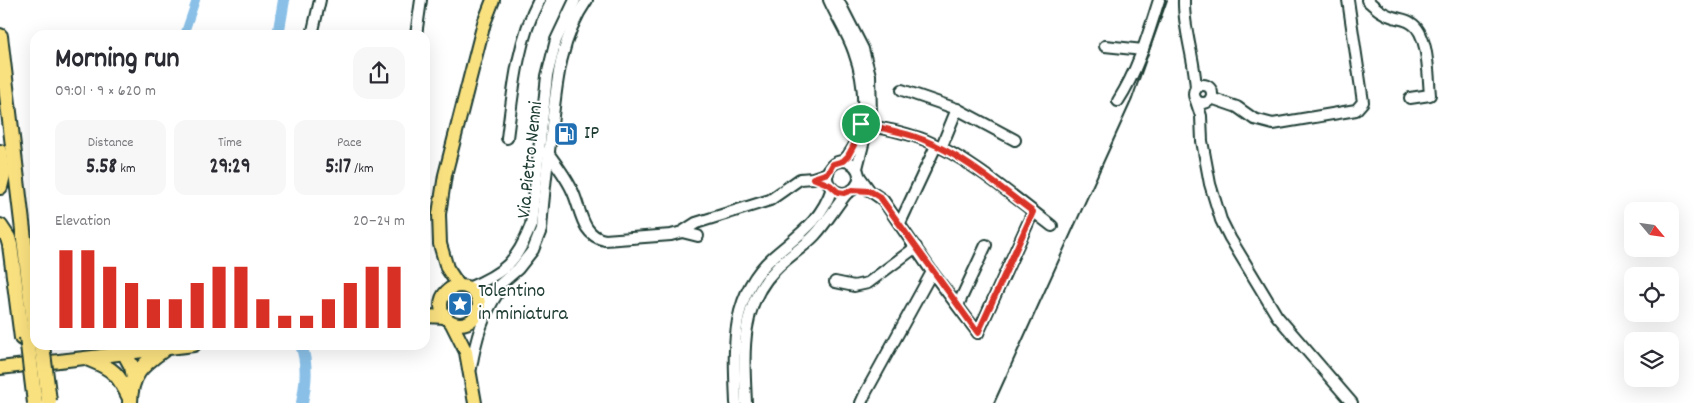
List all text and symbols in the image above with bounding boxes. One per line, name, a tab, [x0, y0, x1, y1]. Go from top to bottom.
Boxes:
text: Morning run	[55, 41, 179, 81]
button: share	[353, 47, 405, 99]
text: 09:01 · 9 × 620 m	[55, 80, 156, 103]
street label: Via Pietro Nenni	[511, 100, 551, 220]
pin	[840, 103, 882, 145]
icon: arrive	[847, 110, 875, 138]
place label: IP	[584, 120, 599, 148]
fuel station icon: IP	[553, 121, 579, 147]
text: Distance	[88, 133, 134, 153]
text: Time	[218, 133, 242, 153]
text: Pace	[337, 133, 362, 153]
text: 5.58	[86, 153, 117, 183]
text: 29:29	[209, 153, 251, 183]
text: 5:17	[325, 153, 351, 183]
text: km	[117, 159, 136, 179]
text: /km	[351, 159, 374, 179]
north arrow	[1624, 202, 1679, 258]
map controls	[1624, 202, 1679, 387]
text: Elevation	[55, 210, 111, 233]
text: 20–24 m	[353, 210, 405, 233]
button: locate	[1624, 267, 1679, 322]
place label: Tolentino in miniatura	[478, 278, 569, 329]
place icon: Tolentino in miniatura	[447, 291, 473, 317]
button: layers	[1624, 332, 1679, 387]

